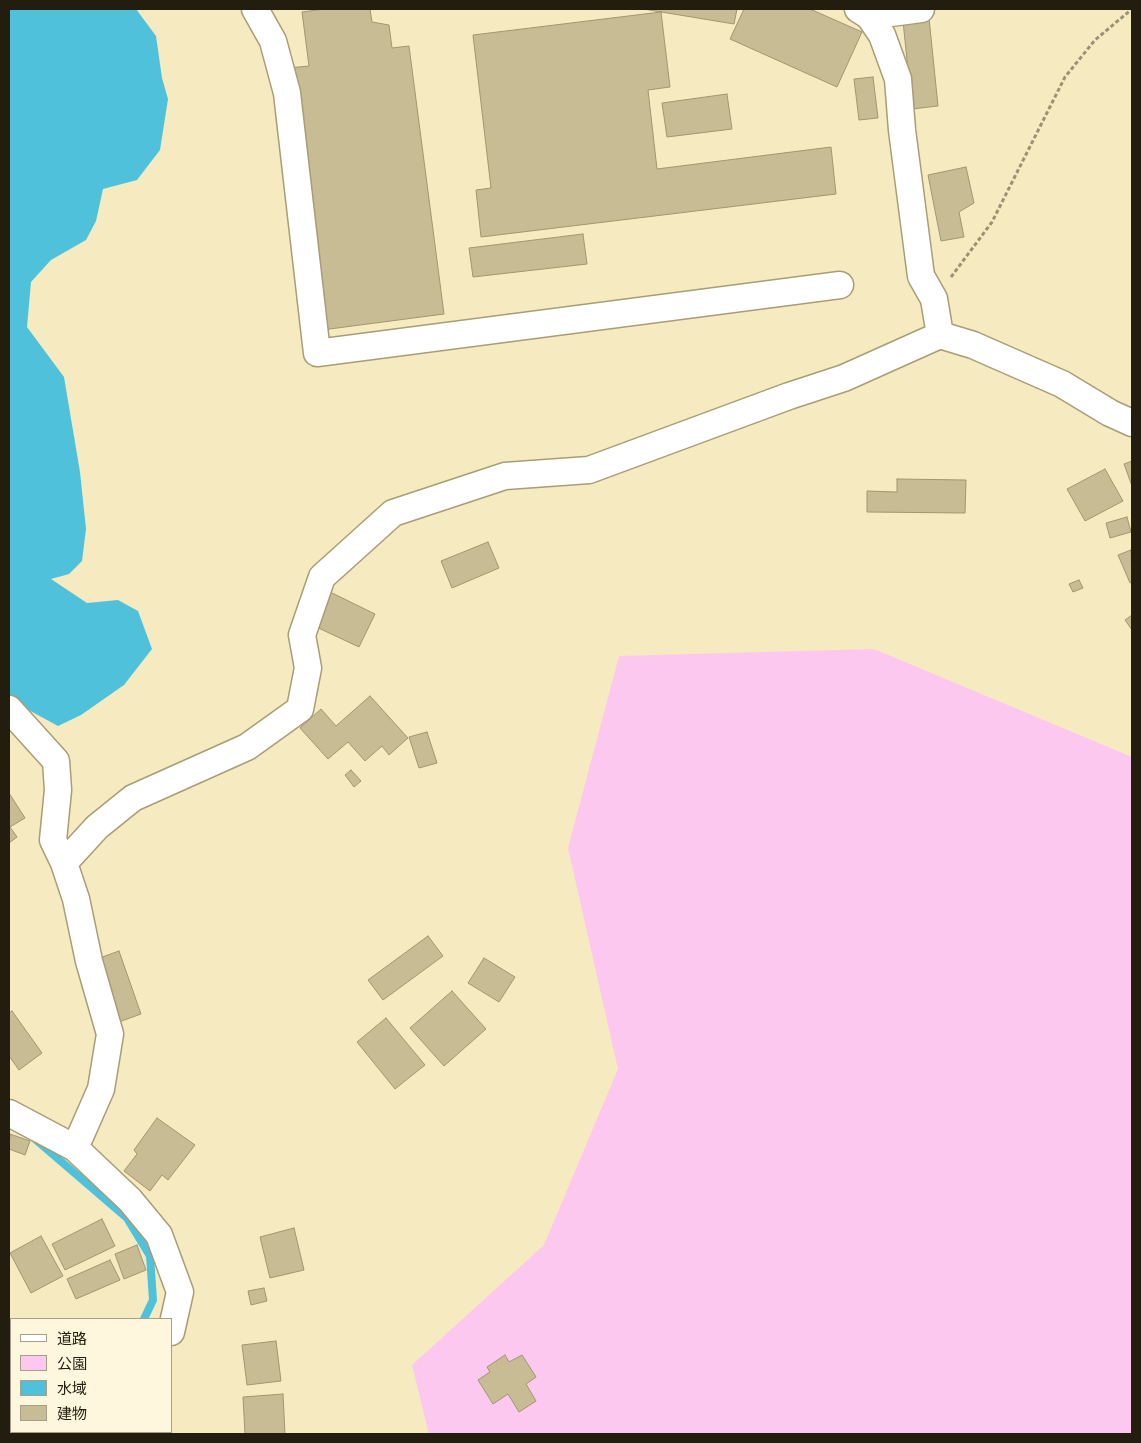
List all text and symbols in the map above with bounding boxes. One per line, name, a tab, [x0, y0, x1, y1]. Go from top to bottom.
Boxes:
legend	[10, 1318, 172, 1433]
text: 道路	[57, 1328, 87, 1349]
text: 公園	[57, 1353, 87, 1374]
text: 水域	[57, 1378, 87, 1399]
text: 建物	[57, 1403, 87, 1424]

